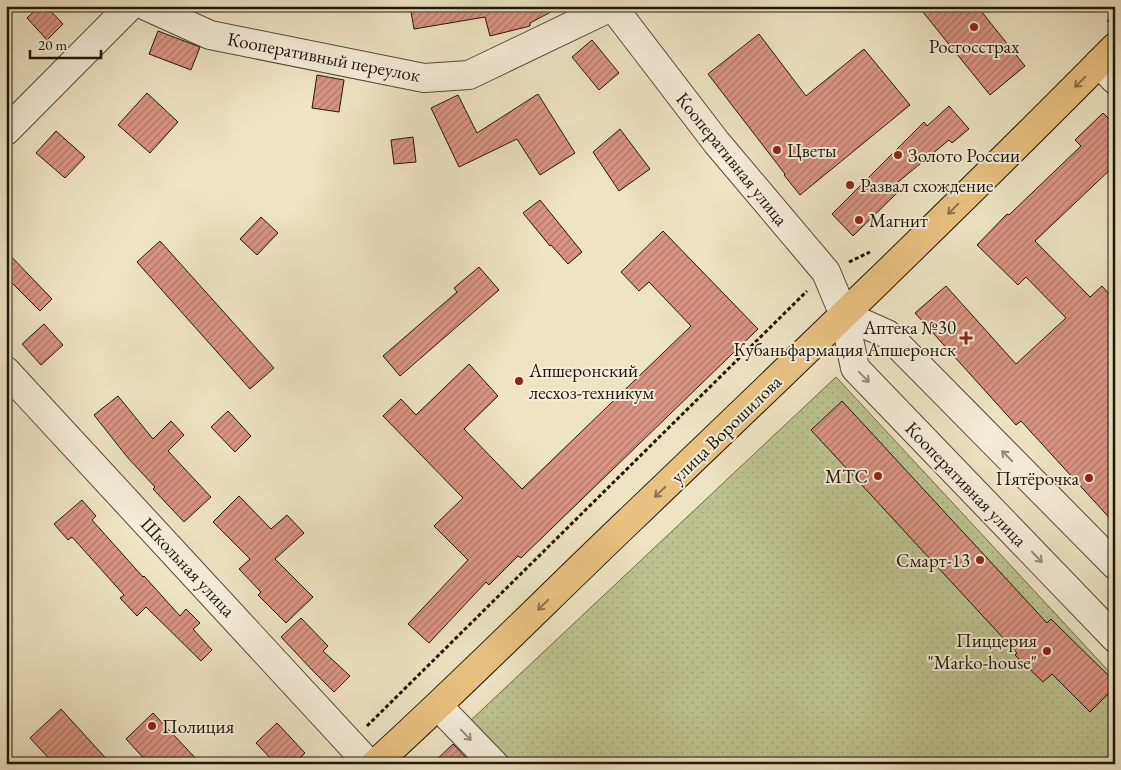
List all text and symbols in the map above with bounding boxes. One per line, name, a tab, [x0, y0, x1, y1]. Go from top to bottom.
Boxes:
marker: Росгосстрах	[968, 21, 980, 33]
street label: Кооперативный переулок	[225, 26, 423, 88]
scale bar	[30, 28, 101, 60]
place label: Росгосстрах	[929, 34, 1020, 59]
text: 20 m	[38, 35, 67, 54]
one-way arrow	[1074, 76, 1086, 88]
street label: Кооперативная улица	[670, 87, 794, 231]
place label: Цветы	[787, 138, 837, 163]
place label: Золото России	[908, 143, 1020, 168]
marker: Цветы	[771, 144, 783, 156]
marker: Золото России	[892, 149, 904, 161]
place label: Развал схождение	[860, 173, 993, 198]
marker: Развал схождение	[844, 179, 856, 191]
one-way arrow	[946, 203, 959, 215]
place label: Магнит	[869, 208, 928, 233]
marker: Магнит	[853, 214, 865, 226]
place label: Аптека №30 Кубаньфармация Апшеронск	[734, 315, 956, 362]
marker: Аптека №30 Кубаньфармация Апшеронск	[960, 332, 972, 344]
place label: Апшеронский лесхоз-техникум	[528, 358, 654, 405]
street label: улица Ворошилова	[665, 369, 787, 488]
one-way arrow	[857, 371, 870, 383]
marker: Апшеронский лесхоз-техникум	[513, 375, 525, 387]
street label: Кооперативная улица	[900, 416, 1033, 552]
one-way arrow	[1001, 449, 1013, 462]
place label: МТС	[825, 464, 868, 489]
place label: Пятёрочка	[995, 466, 1079, 491]
marker: МТС	[872, 470, 884, 482]
marker: Пятёрочка	[1083, 472, 1095, 484]
one-way arrow	[653, 486, 666, 498]
street label: Школьная улица	[135, 512, 241, 623]
place label: Смарт-13	[896, 548, 970, 573]
one-way arrow	[1031, 551, 1043, 563]
marker: Смарт-13	[974, 554, 986, 566]
one-way arrow	[536, 599, 549, 611]
place label: Пиццерия "Marko-house"	[928, 628, 1038, 675]
marker: Пиццерия "Marko-house"	[1041, 645, 1053, 657]
place label: Полиция	[162, 714, 235, 739]
marker: Полиция	[146, 720, 158, 732]
one-way arrow	[460, 729, 472, 741]

